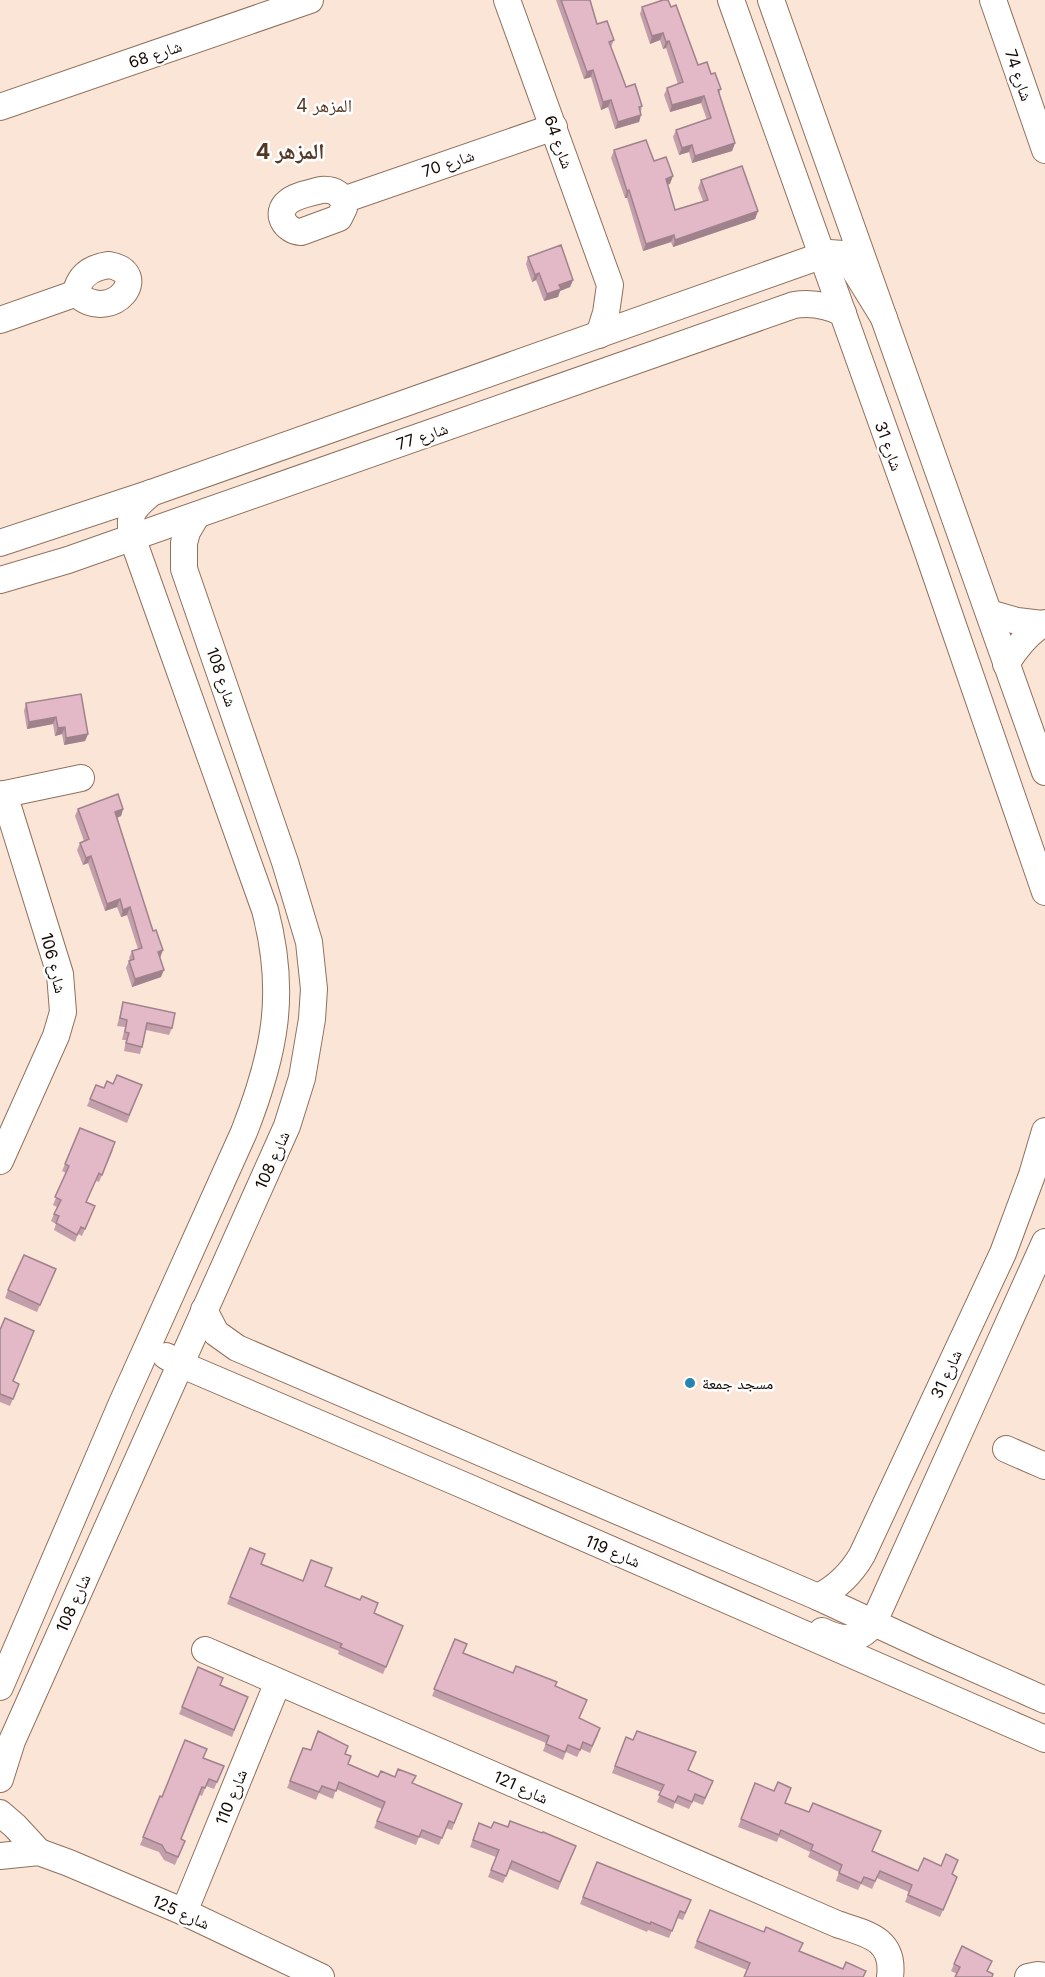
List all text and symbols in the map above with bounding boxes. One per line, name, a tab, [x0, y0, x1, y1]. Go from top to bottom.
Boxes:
street label: شارع 68	[126, 36, 184, 73]
street label: شارع 74	[1000, 47, 1037, 104]
district label: المزهر 4	[296, 95, 352, 116]
street label: شارع 64	[539, 113, 578, 172]
district label: المزهر 4	[256, 138, 324, 164]
street label: شارع 70	[419, 145, 477, 182]
street label: شارع 77	[394, 418, 451, 455]
street label: شارع 31	[870, 418, 907, 474]
street label: شارع 108	[202, 645, 241, 710]
street label: شارع 106	[36, 931, 71, 995]
street label: شارع 108	[250, 1128, 295, 1193]
street label: شارع 31	[926, 1347, 967, 1402]
place label: مسجد جمعة	[702, 1373, 773, 1393]
marker: مسجد جمعة	[683, 1376, 697, 1390]
street label: شارع 119	[582, 1530, 644, 1572]
street label: شارع 108	[51, 1571, 96, 1636]
street label: شارع 110	[211, 1766, 252, 1828]
street label: شارع 121	[490, 1766, 551, 1809]
street label: شارع 125	[149, 1890, 213, 1934]

